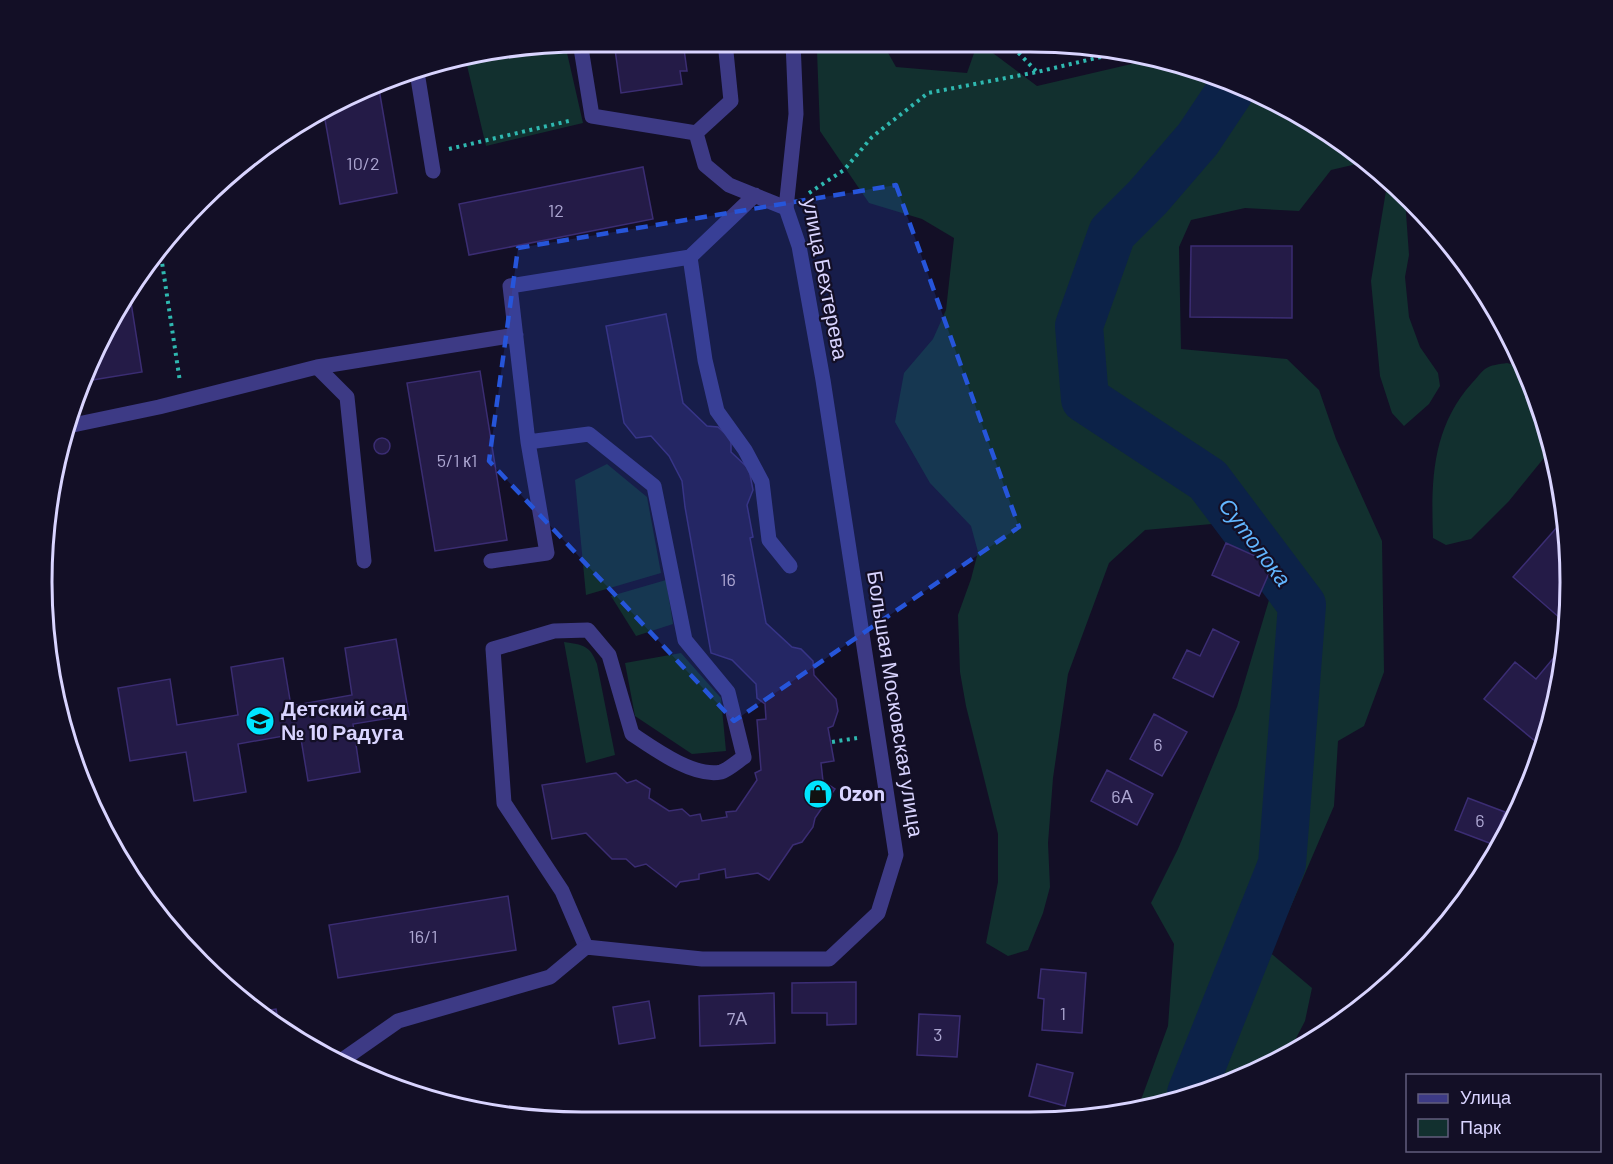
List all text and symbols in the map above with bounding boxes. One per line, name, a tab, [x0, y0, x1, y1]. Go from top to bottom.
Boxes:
house number: 10/2	[346, 152, 380, 174]
street label: улица Бехтерева	[799, 196, 854, 362]
house number: 12	[548, 199, 564, 221]
house number: 5/1 к1	[437, 449, 477, 471]
water label: Сутолока	[1213, 492, 1297, 591]
house number: 16	[720, 568, 736, 590]
street label: Большая Московская улица	[863, 569, 930, 839]
place label: Детский сад № 10 Радуга	[281, 695, 407, 744]
school or university icon: Детский сад № 10 Радуга	[244, 705, 276, 737]
house number: 6	[1153, 733, 1163, 755]
shop icon: Ozon	[802, 778, 834, 810]
place label: Ozon	[839, 780, 885, 805]
house number: 6А	[1111, 785, 1133, 807]
house number: 6	[1475, 809, 1485, 831]
house number: 16/1	[408, 925, 438, 947]
house number: 1	[1060, 1002, 1066, 1024]
house number: 7А	[727, 1007, 747, 1029]
house number: 3	[933, 1023, 943, 1045]
legend	[1406, 1074, 1601, 1152]
text: Улица	[1460, 1086, 1512, 1108]
text: Парк	[1460, 1116, 1501, 1138]

